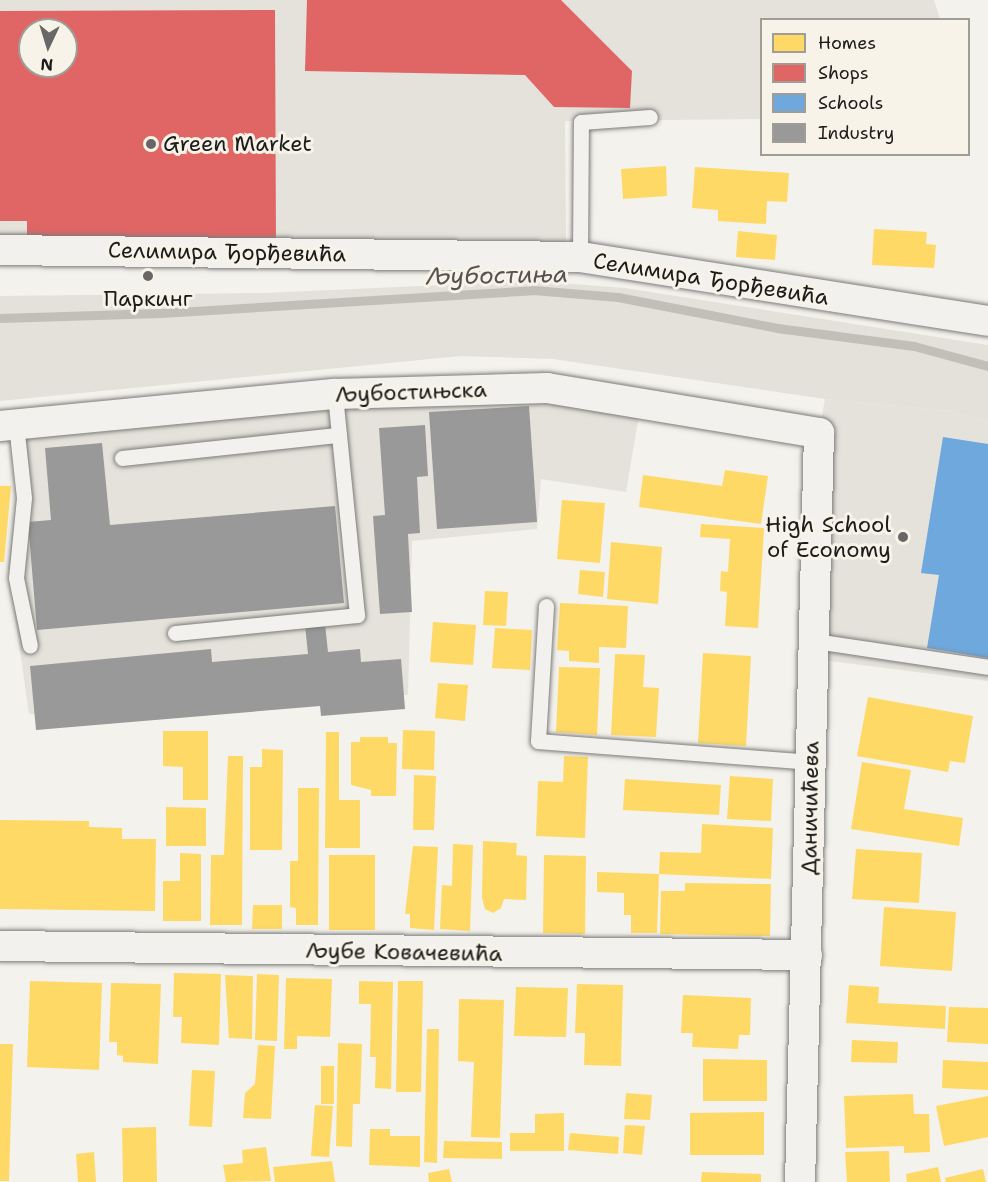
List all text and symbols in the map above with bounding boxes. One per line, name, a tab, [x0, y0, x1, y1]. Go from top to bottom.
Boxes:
north arrow	[18, 18, 78, 78]
legend	[760, 18, 970, 156]
text: Homes	[818, 31, 876, 55]
text: N	[40, 54, 54, 75]
text: Shops	[818, 61, 869, 85]
text: Schools	[818, 91, 884, 115]
text: Industry	[818, 121, 894, 145]
place label: Green Market	[163, 131, 312, 157]
marker: Green Market	[144, 137, 158, 151]
street label: Селимира Ђорђевића	[108, 237, 346, 267]
street label: Селимира Ђорђевића	[591, 247, 831, 311]
water label: Љубостиња	[426, 260, 568, 292]
marker: Паркинг	[141, 269, 155, 283]
place label: Паркинг	[103, 286, 193, 312]
street label: Љубостињска	[335, 376, 487, 408]
place label: High School of Economy	[765, 511, 891, 562]
marker: High School of Economy	[896, 530, 910, 544]
street label: Даничићева	[796, 741, 824, 875]
street label: Љубе Ковачевића	[305, 937, 503, 967]

